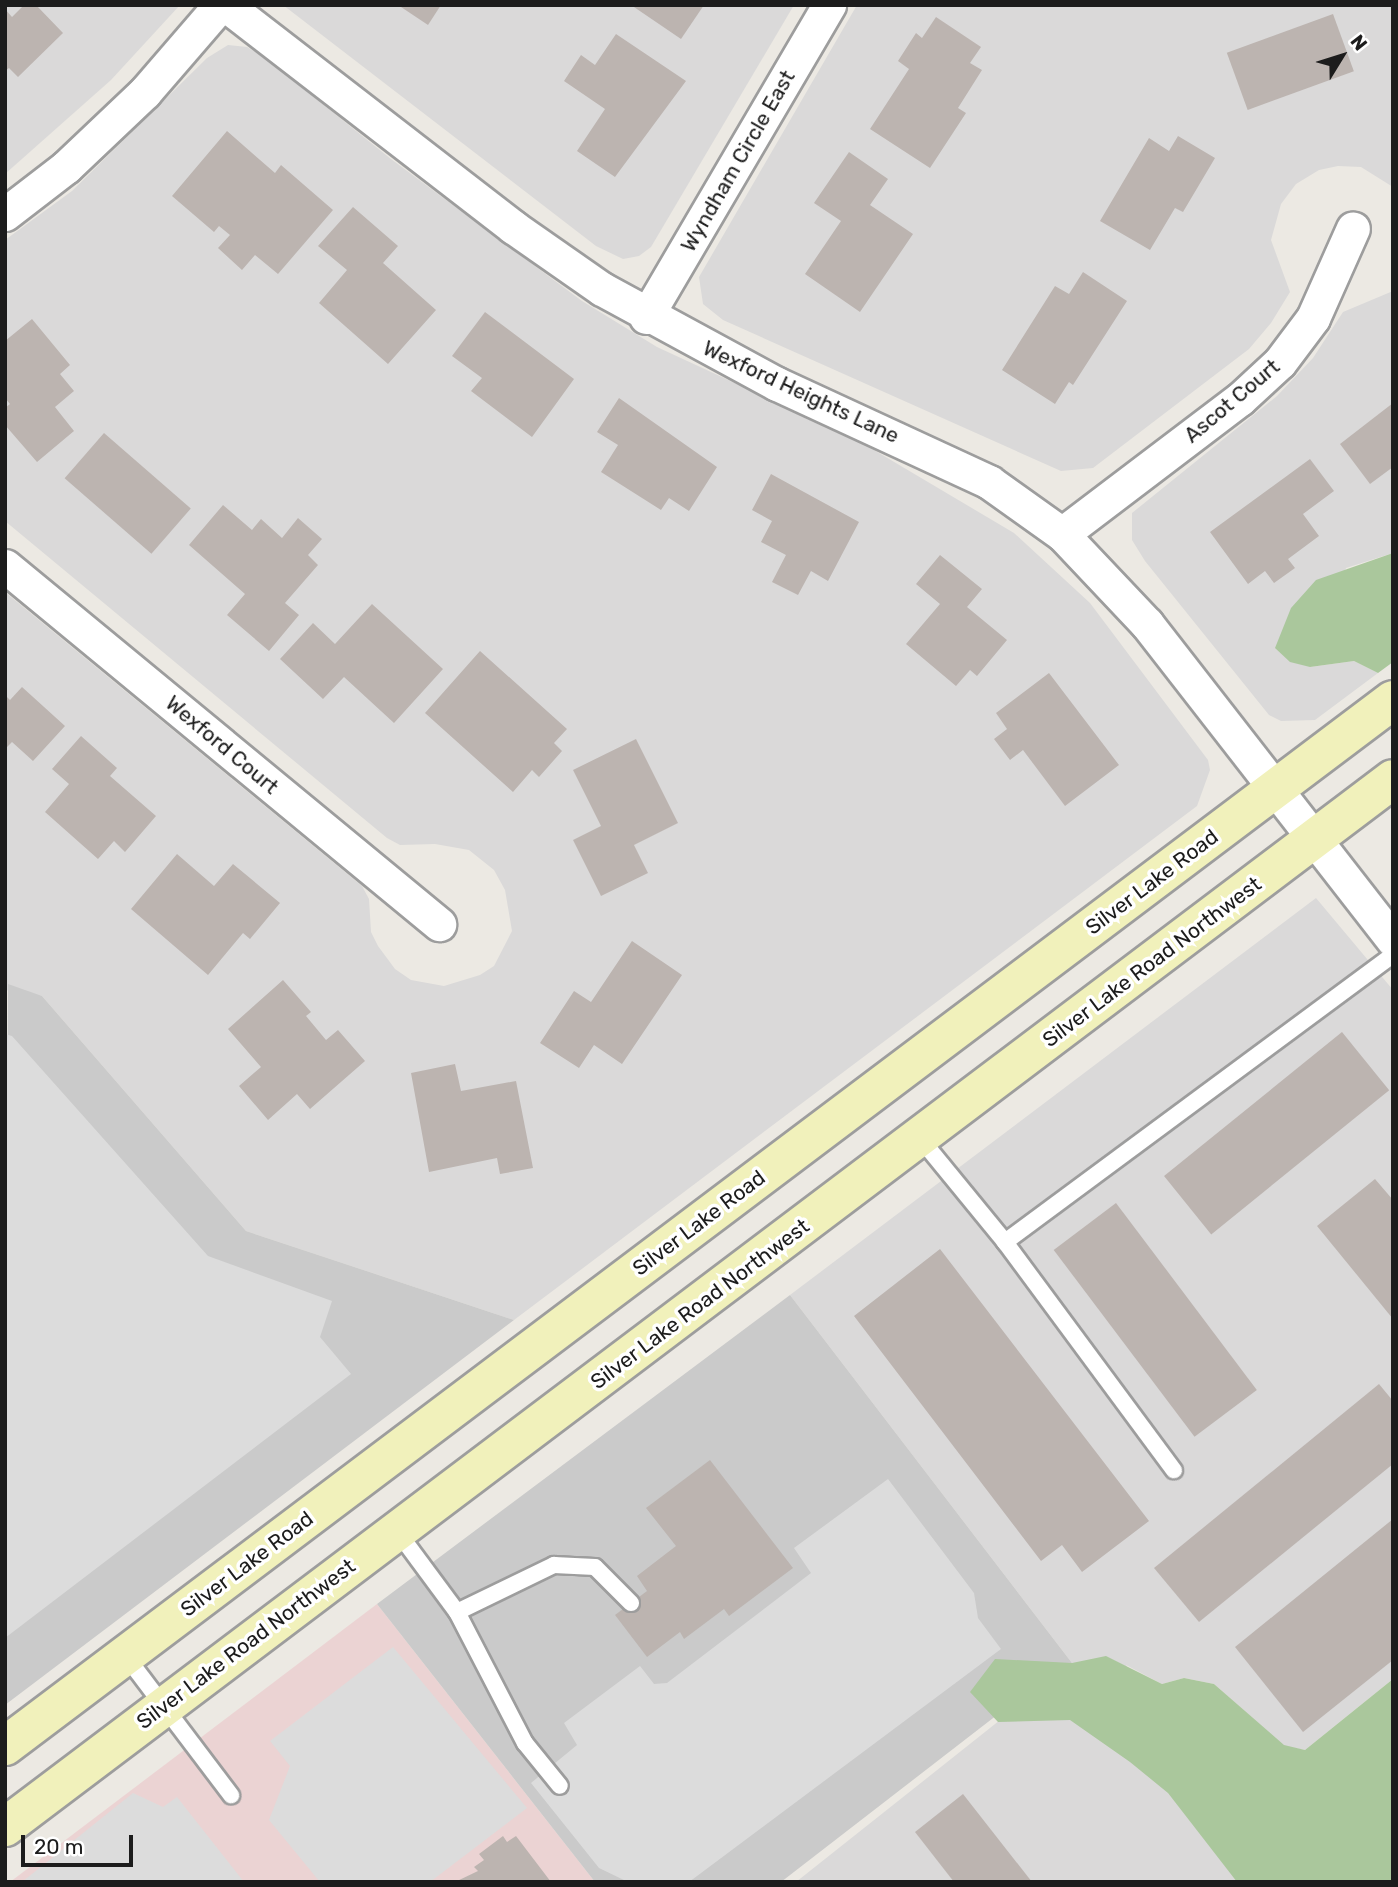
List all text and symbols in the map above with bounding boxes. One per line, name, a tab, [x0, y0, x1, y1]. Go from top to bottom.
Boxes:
north arrow	[1307, 21, 1377, 91]
text: N	[1346, 30, 1372, 55]
street label: Wyndham Circle East	[676, 66, 800, 256]
street label: Wexford Heights Lane	[699, 335, 903, 449]
street label: Ascot Court	[1179, 354, 1285, 448]
street label: Wexford Court	[160, 691, 284, 799]
street label: Silver Lake Road	[1081, 824, 1223, 940]
street label: Silver Lake Road Northwest	[1038, 871, 1266, 1053]
street label: Silver Lake Road	[628, 1165, 770, 1281]
street label: Silver Lake Road Northwest	[586, 1213, 814, 1395]
street label: Silver Lake Road	[176, 1506, 318, 1622]
street label: Silver Lake Road Northwest	[132, 1553, 360, 1735]
scale bar	[24, 1820, 136, 1864]
text: 20 m	[34, 1834, 83, 1859]

